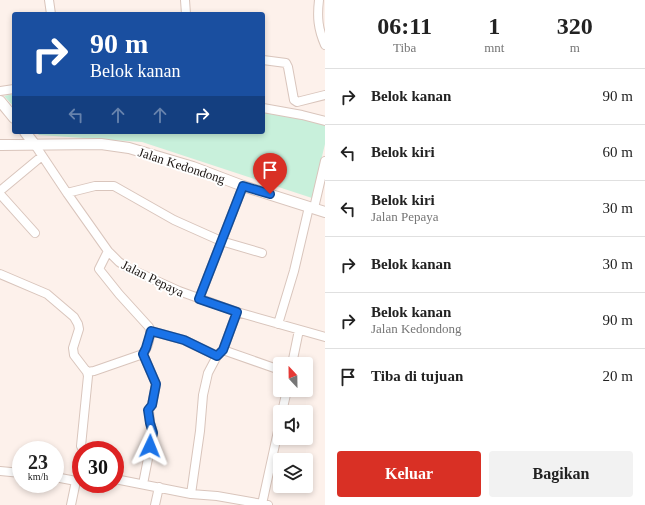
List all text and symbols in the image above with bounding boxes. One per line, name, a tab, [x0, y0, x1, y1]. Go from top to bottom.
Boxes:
text: 06:11	[377, 13, 432, 39]
text: 1	[488, 13, 500, 39]
text: 320	[557, 13, 593, 39]
icon: right	[24, 28, 76, 80]
text: 90 m	[90, 28, 148, 59]
text: Tiba	[393, 40, 416, 55]
text: mnt	[484, 40, 504, 55]
text: m	[570, 40, 580, 55]
text: Belok kanan	[90, 61, 180, 81]
icon: right	[337, 86, 359, 108]
text: Belok kanan	[371, 88, 451, 104]
text: 90 m	[603, 88, 633, 104]
icon: left	[65, 104, 87, 126]
icon: ahead	[107, 104, 129, 126]
icon: ahead	[149, 104, 171, 126]
icon: right	[191, 104, 213, 126]
icon: left	[337, 142, 359, 164]
street label: Jalan Kedondong	[136, 144, 228, 187]
text: Belok kiri	[371, 144, 435, 160]
text: 60 m	[603, 144, 633, 160]
pin	[253, 153, 287, 194]
icon: arrive	[259, 159, 281, 181]
text: Belok kiri	[371, 192, 435, 208]
icon: left	[337, 198, 359, 220]
text: 30 m	[603, 200, 633, 216]
text: Jalan Pepaya	[371, 209, 439, 224]
icon: right	[337, 254, 359, 276]
text: Belok kanan	[371, 256, 451, 272]
text: 30 m	[603, 256, 633, 272]
street label: Jalan Pepaya	[119, 257, 187, 300]
text: Belok kanan	[371, 304, 451, 320]
icon: right	[337, 310, 359, 332]
text: 90 m	[603, 312, 633, 328]
text: Jalan Kedondong	[371, 321, 462, 336]
north arrow	[273, 357, 313, 397]
map controls	[273, 357, 313, 493]
icon: arrive	[337, 366, 359, 388]
text: Tiba di tujuan	[371, 368, 463, 384]
text: 20 m	[603, 368, 633, 384]
button: sound	[273, 405, 313, 445]
position arrow	[129, 425, 171, 467]
speed limit sign: 30	[72, 441, 124, 493]
text: 23	[28, 451, 48, 473]
button: Keluar	[337, 451, 481, 497]
button: Bagikan	[489, 451, 633, 497]
button: layers	[273, 453, 313, 493]
text: km/h	[28, 471, 48, 482]

